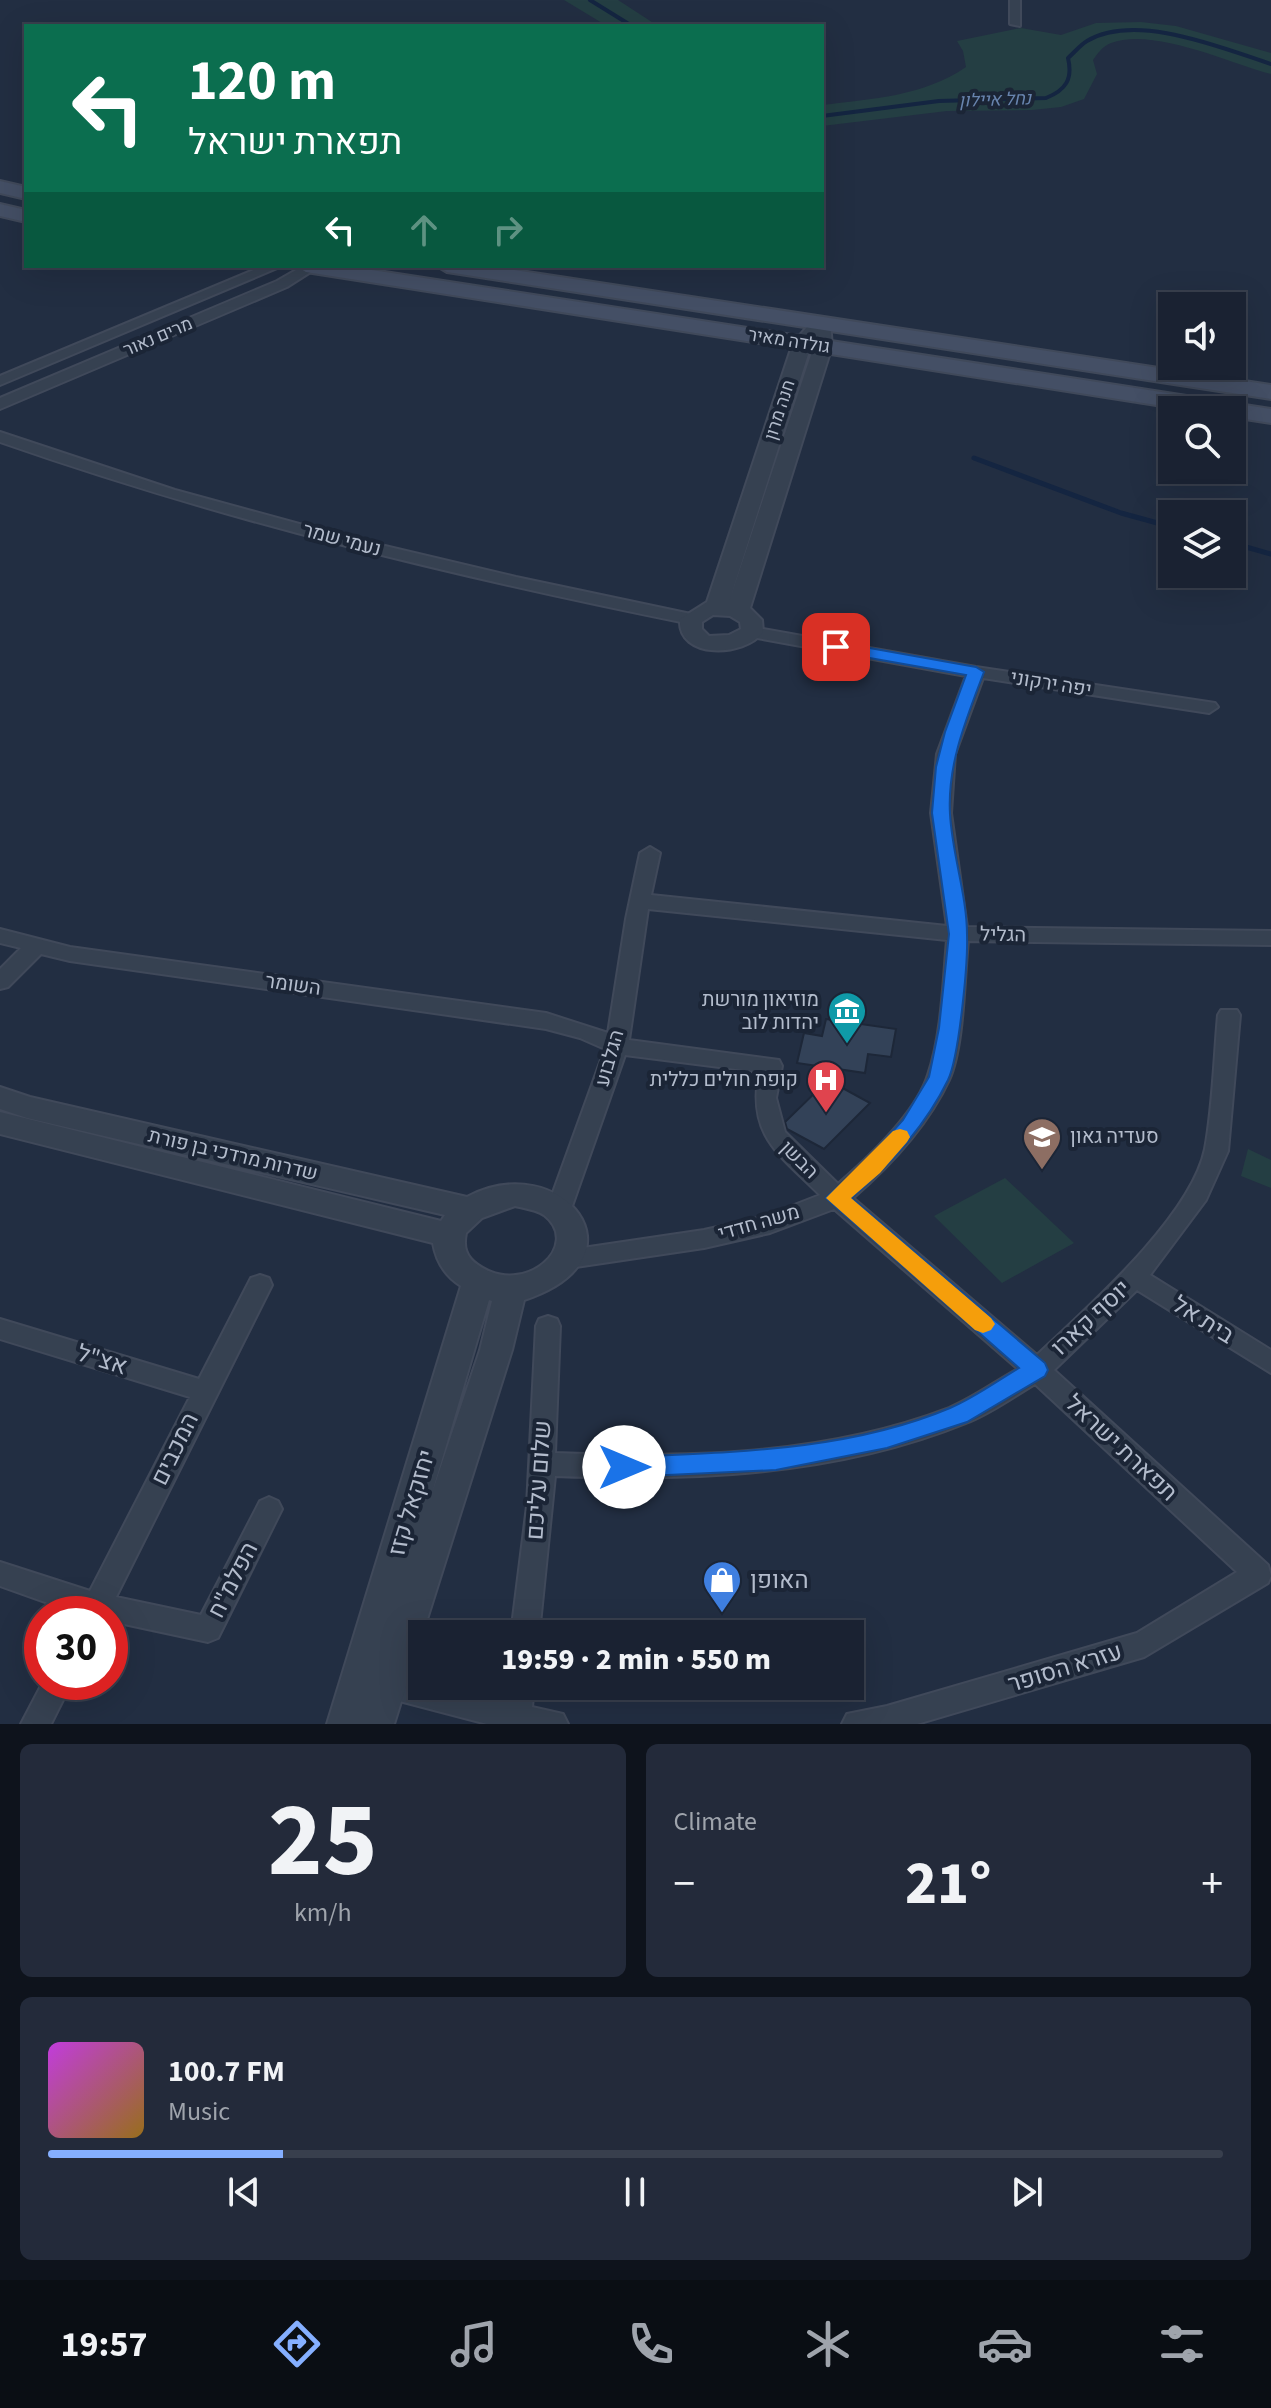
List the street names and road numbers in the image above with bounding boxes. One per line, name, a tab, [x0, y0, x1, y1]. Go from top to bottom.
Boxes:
street label: מרים נאור	[120, 311, 196, 363]
street label: גולדה מאיר	[746, 322, 832, 360]
street label: חנה מרון	[758, 376, 802, 444]
street label: נעמי שמר	[300, 516, 384, 564]
street label: יפה ירקוני	[1008, 664, 1094, 704]
street label: הגליל	[980, 921, 1026, 949]
street label: השומר	[263, 967, 323, 1003]
street label: הגלבוע	[589, 1026, 631, 1090]
street label: שדרות מרדכי בן פורת	[145, 1122, 321, 1188]
street label: הבשן	[774, 1135, 824, 1185]
street label: משה חדדי	[715, 1198, 803, 1248]
street label: יוסף קארו	[1043, 1272, 1139, 1364]
street label: בית אל	[1165, 1287, 1241, 1353]
street label: אצ"ל	[72, 1336, 132, 1384]
street label: תפארת ישראל	[1057, 1387, 1185, 1509]
street label: המכבים	[142, 1407, 208, 1491]
street label: שלום עליכם	[517, 1419, 561, 1541]
street label: יחזקאל קזז	[379, 1445, 445, 1561]
street label: הפלמ"ח	[199, 1536, 267, 1624]
street label: עזרא הסופר	[1004, 1634, 1126, 1702]

